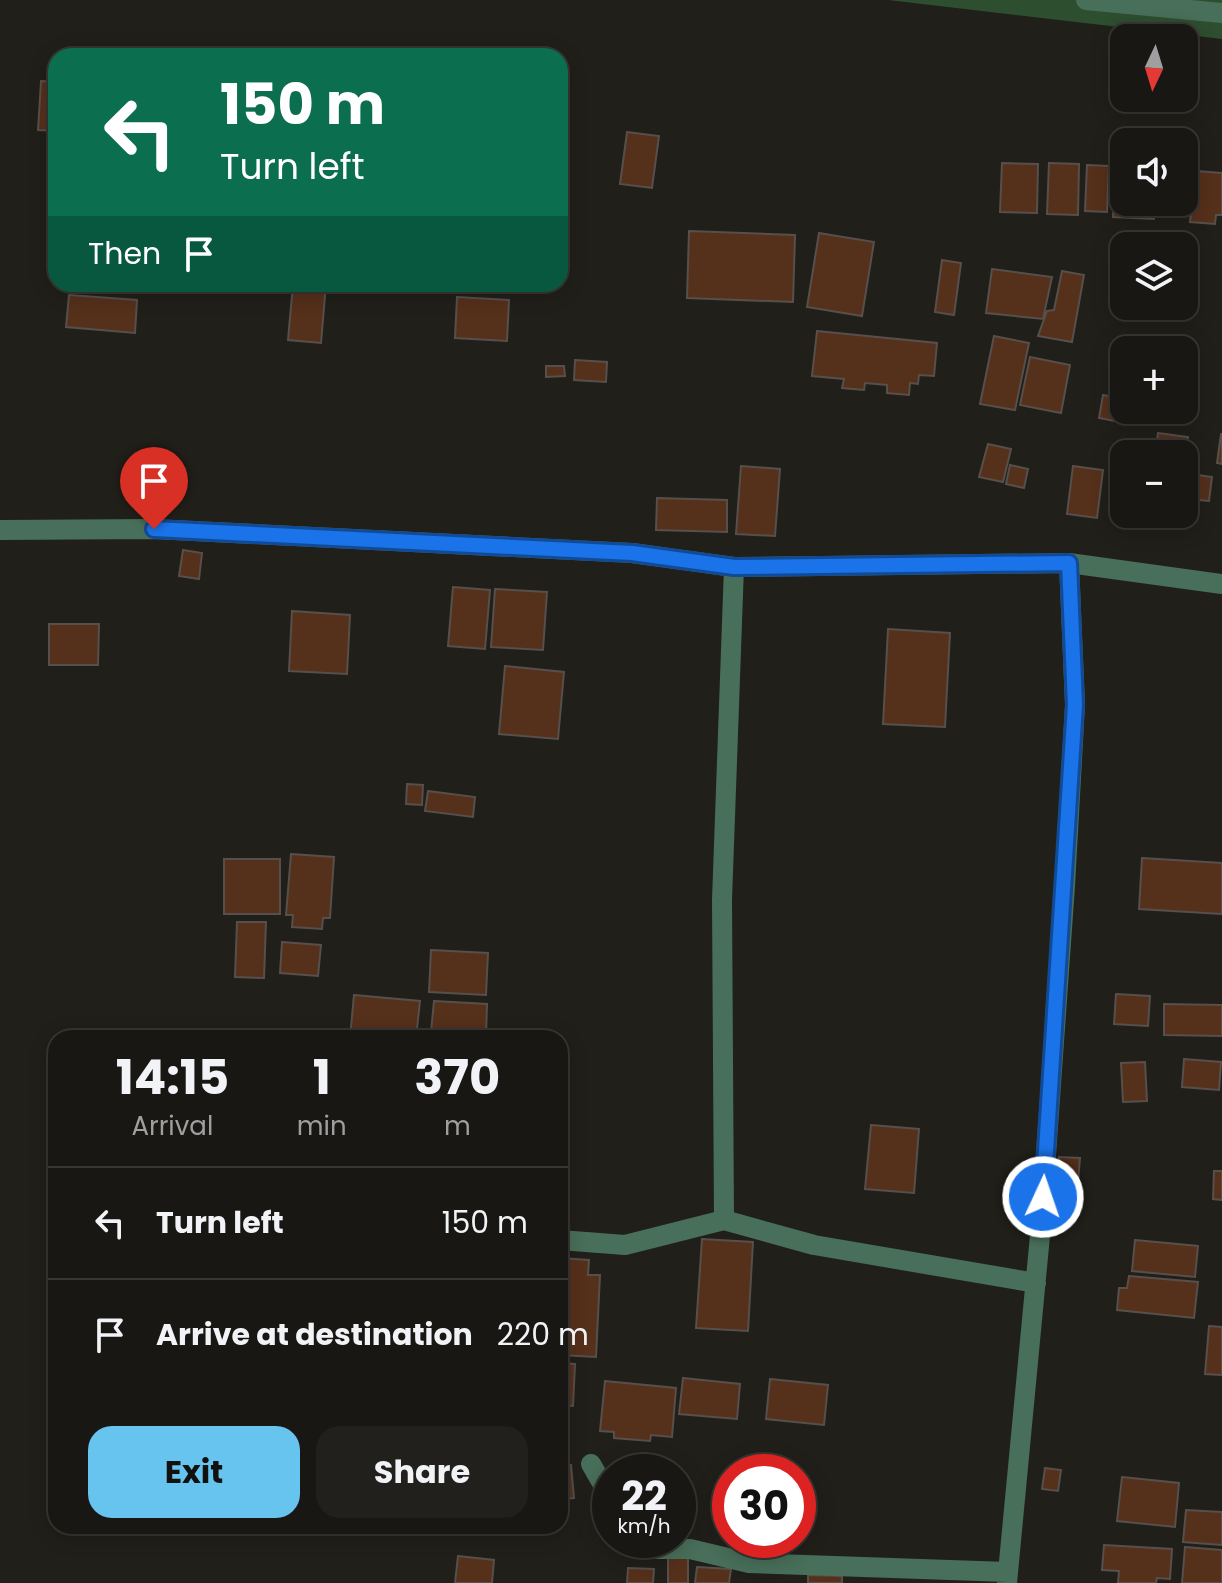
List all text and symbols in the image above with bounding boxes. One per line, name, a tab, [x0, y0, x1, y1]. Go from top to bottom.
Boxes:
north arrow	[1110, 24, 1198, 112]
map controls	[1110, 24, 1198, 528]
text: 150 m	[220, 65, 385, 144]
icon: left	[88, 80, 192, 184]
button: sound	[1110, 128, 1198, 216]
text: Turn left	[220, 141, 365, 192]
text: Then	[88, 232, 161, 275]
icon: arrive	[177, 232, 221, 276]
button: layers	[1110, 232, 1198, 320]
button: +	[1110, 336, 1198, 424]
button: −	[1110, 440, 1198, 528]
pin	[120, 447, 188, 529]
icon: arrive	[132, 459, 176, 503]
text: 14:15	[116, 1044, 229, 1111]
text: 1	[313, 1044, 331, 1111]
text: 370	[414, 1044, 500, 1111]
text: Arrival	[131, 1108, 213, 1144]
text: min	[297, 1108, 347, 1144]
text: m	[444, 1108, 471, 1144]
position arrow	[1001, 1155, 1085, 1239]
icon: left	[88, 1201, 132, 1245]
text: Turn left	[156, 1201, 284, 1244]
text: 150 m	[442, 1201, 528, 1244]
icon: arrive	[88, 1313, 132, 1357]
text: Arrive at destination	[156, 1313, 473, 1356]
text: 220 m	[497, 1313, 589, 1356]
button: Exit	[88, 1426, 300, 1518]
button: Share	[316, 1426, 528, 1518]
speed limit sign: 30	[712, 1454, 816, 1558]
text: 22	[621, 1468, 667, 1524]
text: km/h	[617, 1512, 671, 1540]

